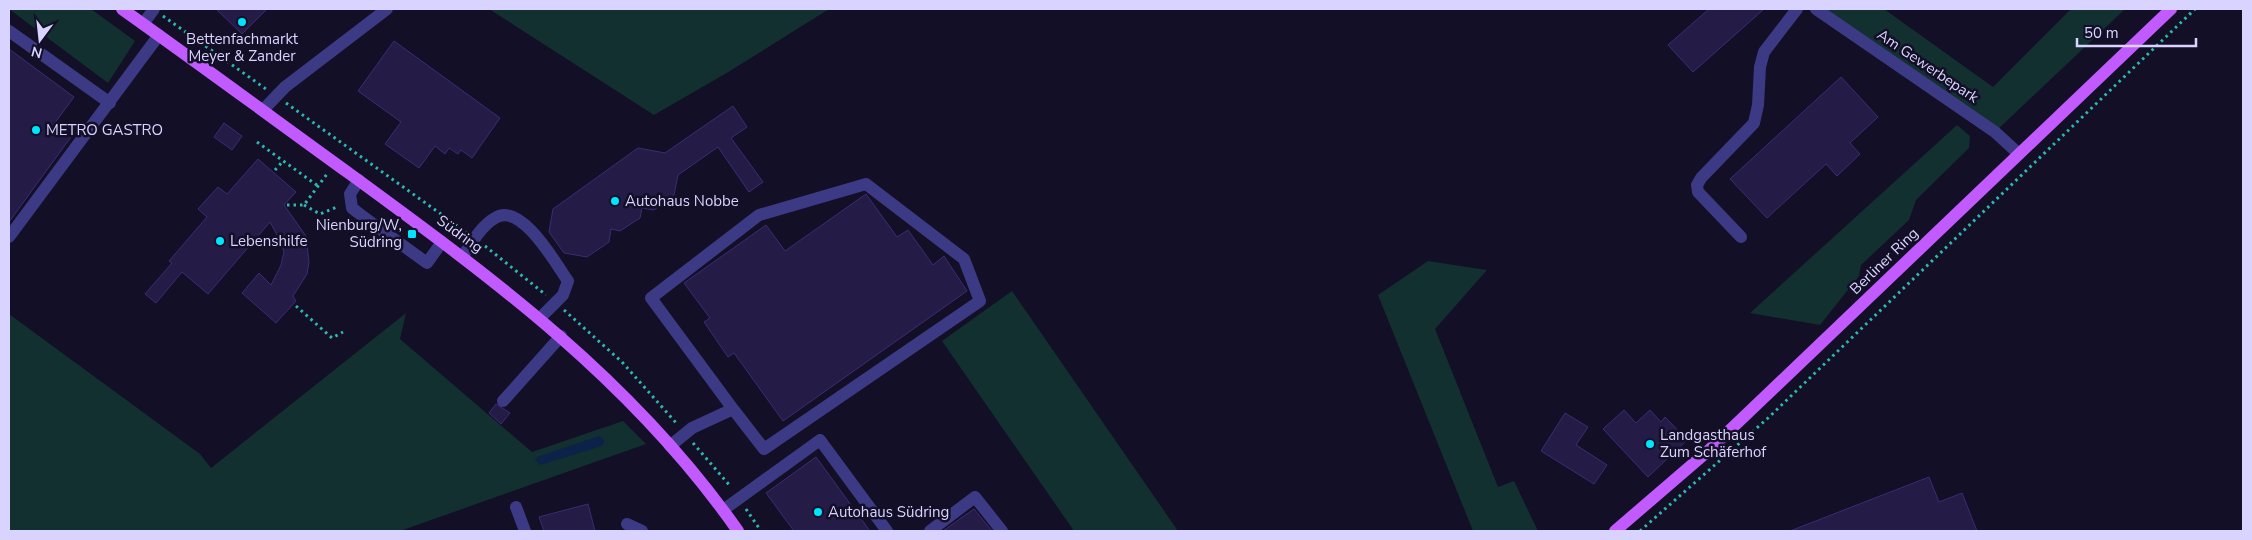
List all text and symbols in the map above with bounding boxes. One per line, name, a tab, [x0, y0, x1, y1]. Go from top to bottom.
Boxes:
north arrow	[15, 15, 65, 65]
scale bar	[2077, 15, 2196, 47]
marker: Bettenfachmarkt Meyer & Zander	[236, 16, 248, 28]
text: 50 m	[2084, 23, 2119, 43]
street label: Am Gewerbepark	[1873, 25, 1983, 108]
place label: Bettenfachmarkt Meyer & Zander	[186, 29, 299, 66]
text: N	[29, 42, 44, 63]
place label: METRO GASTRO	[46, 120, 163, 140]
marker: METRO GASTRO	[30, 124, 42, 136]
place label: Autohaus Nobbe	[625, 191, 739, 211]
marker: Autohaus Nobbe	[609, 195, 621, 207]
street label: Südring	[433, 210, 487, 258]
place label: Nienburg/W, Südring	[316, 215, 402, 252]
street label: Berliner Ring	[1845, 223, 1923, 299]
marker: Nienburg/W, Südring	[406, 228, 418, 240]
place label: Lebenshilfe	[230, 231, 308, 251]
marker: Lebenshilfe	[214, 235, 226, 247]
place label: Landgasthaus Zum Schäferhof	[1660, 425, 1767, 462]
marker: Landgasthaus Zum Schäferhof	[1644, 438, 1656, 450]
place label: Autohaus Südring	[828, 502, 949, 522]
marker: Autohaus Südring	[812, 506, 824, 518]

